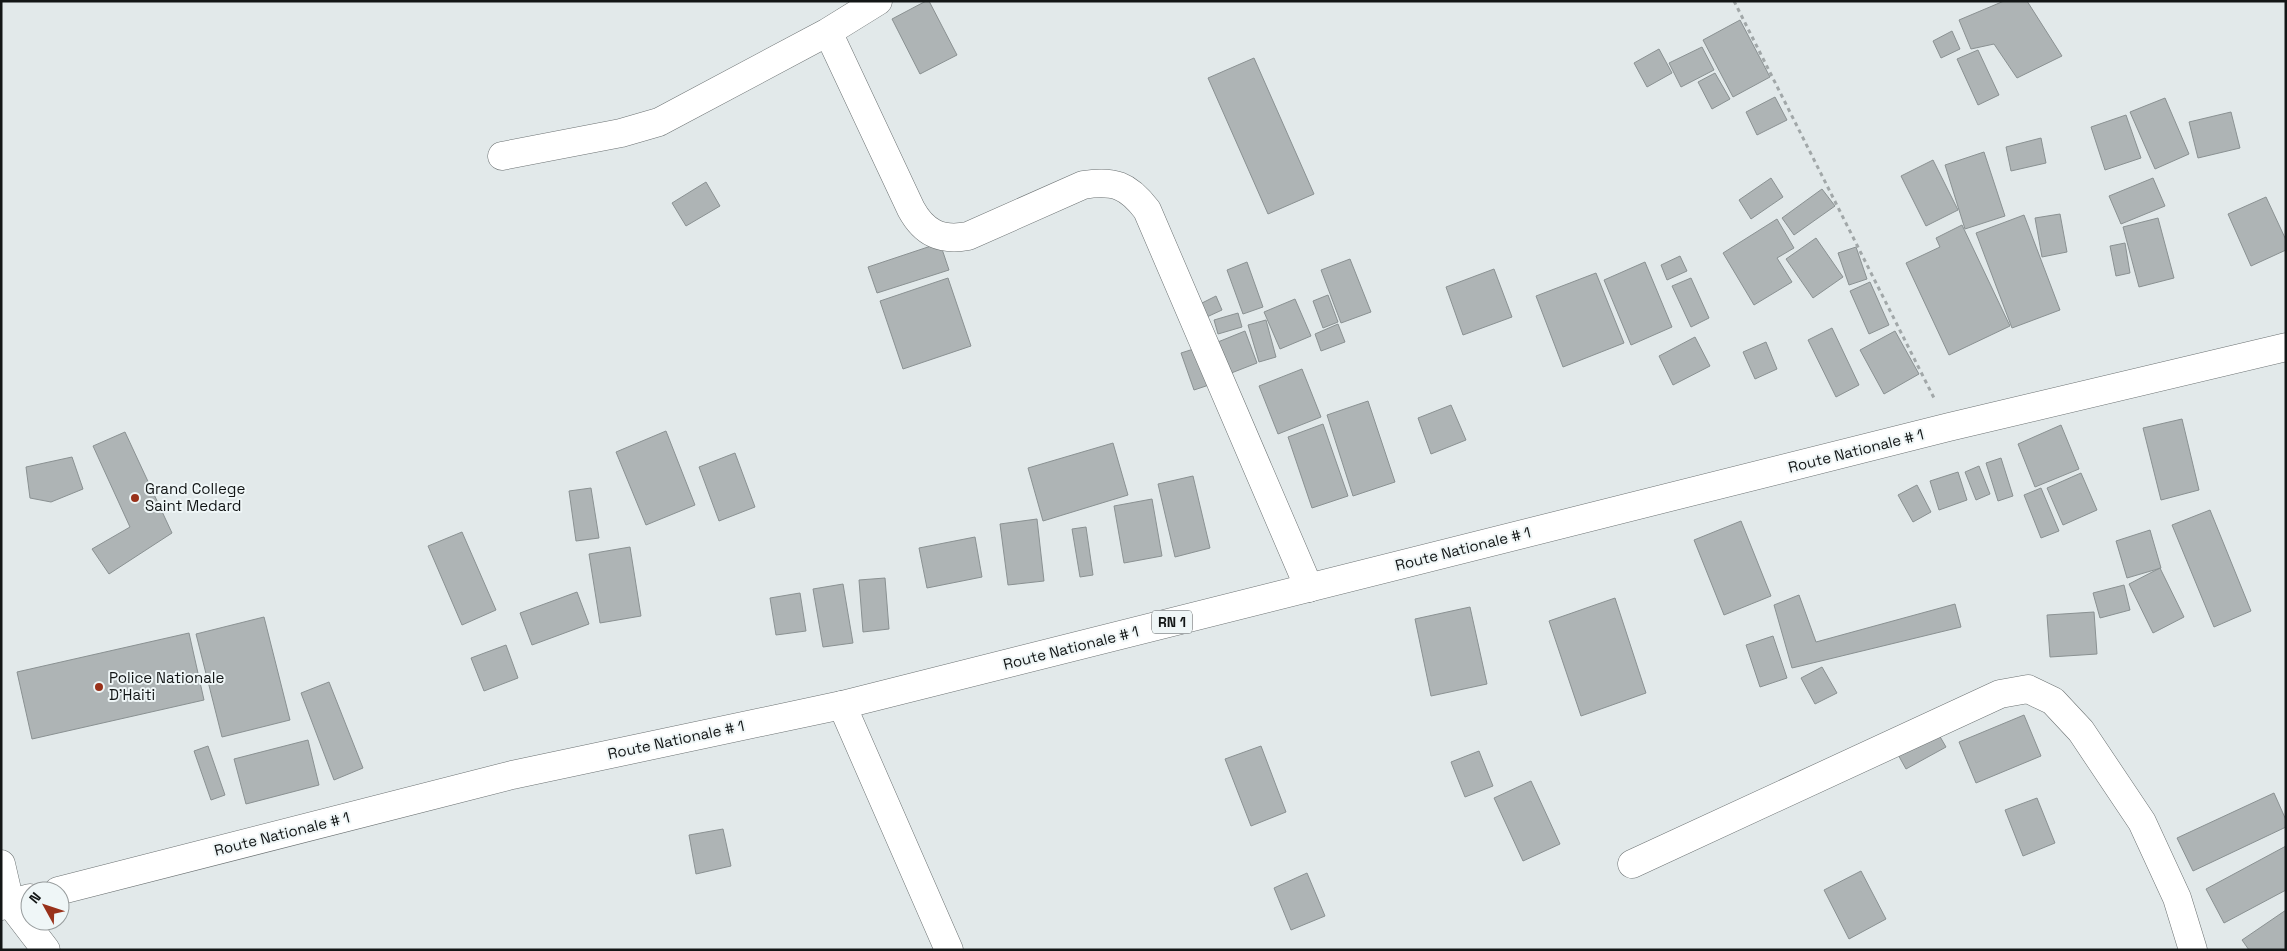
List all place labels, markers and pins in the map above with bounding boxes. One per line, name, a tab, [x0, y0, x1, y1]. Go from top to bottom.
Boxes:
place label: Grand College Saint Medard	[145, 479, 245, 515]
marker: Grand College Saint Medard	[129, 492, 141, 504]
place label: Police Nationale D'Haiti	[109, 668, 225, 704]
marker: Police Nationale D'Haiti	[93, 681, 105, 693]

